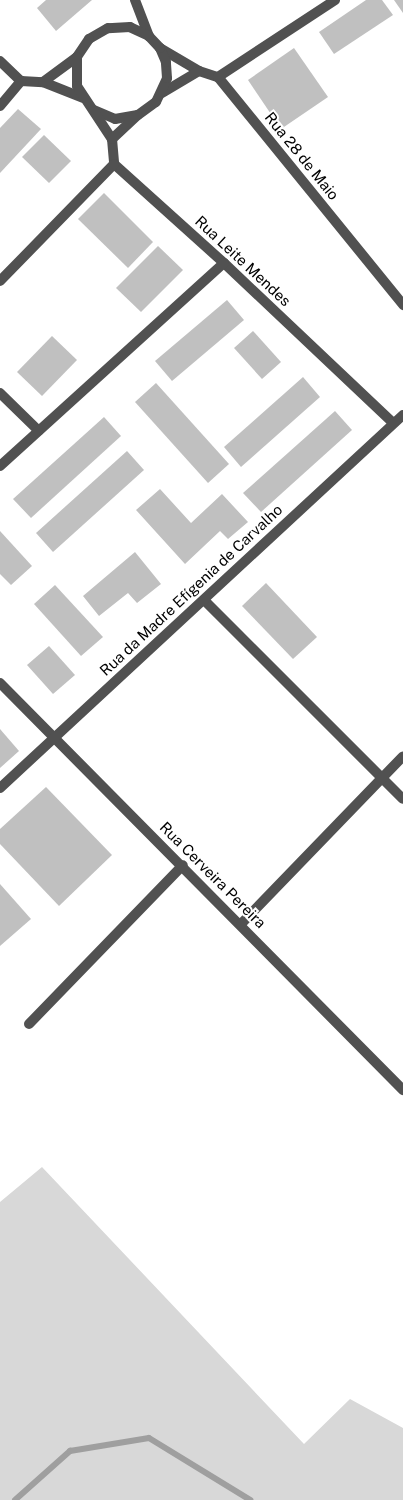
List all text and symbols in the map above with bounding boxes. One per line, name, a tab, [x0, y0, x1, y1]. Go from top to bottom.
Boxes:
street label: Rua 28 de Maio	[261, 108, 343, 204]
street label: Rua Leite Mendes	[191, 212, 295, 310]
street label: Rua da Madre Efígenia de Carvalho	[96, 500, 286, 680]
street label: Rua Cerveira Pereira	[156, 818, 270, 932]

